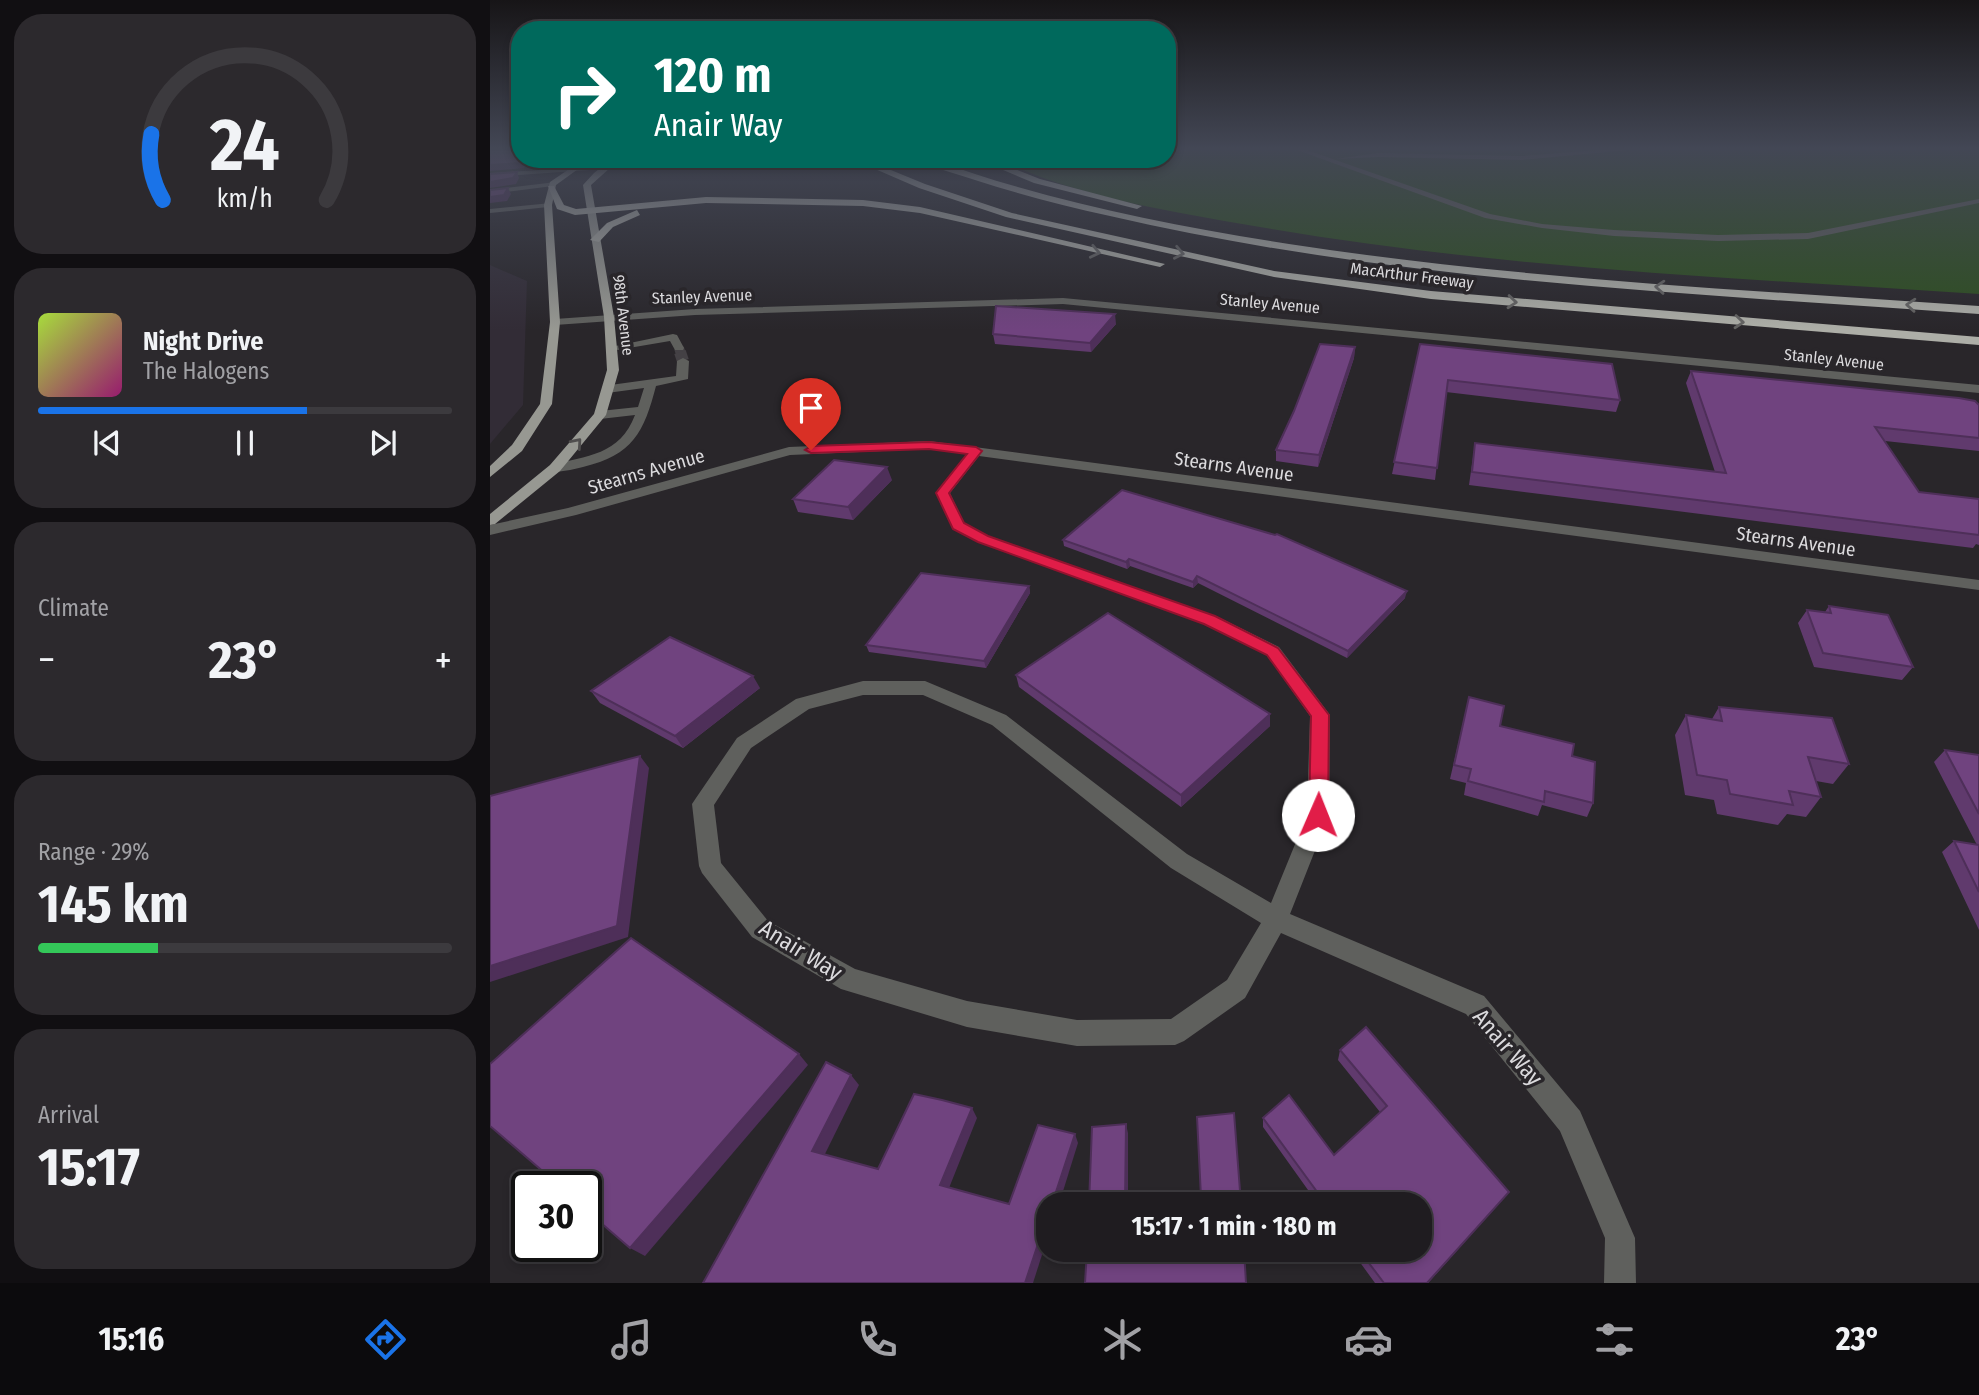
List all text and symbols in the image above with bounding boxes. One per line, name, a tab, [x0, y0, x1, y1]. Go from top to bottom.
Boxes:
text: 120 m	[654, 46, 772, 105]
icon: right	[539, 49, 630, 140]
text: 24	[209, 102, 280, 189]
text: Anair Way	[654, 106, 783, 144]
text: km/h	[217, 184, 273, 214]
one-way arrow	[1089, 243, 1101, 258]
one-way arrow	[1173, 245, 1185, 260]
street label: MacArthur Freeway	[1349, 259, 1475, 293]
street label: 98th Avenue	[609, 274, 638, 357]
one-way arrow	[1654, 279, 1665, 294]
street label: Stanley Avenue	[652, 285, 753, 308]
street label: Stanley Avenue	[1219, 290, 1321, 317]
one-way arrow	[1507, 294, 1518, 309]
one-way arrow	[1905, 298, 1916, 313]
one-way arrow	[1734, 314, 1745, 329]
text: Night Drive	[143, 326, 263, 357]
street label: Stanley Avenue	[1783, 345, 1885, 374]
text: The Halogens	[143, 357, 269, 385]
pin	[781, 378, 841, 450]
icon: arrive	[792, 389, 830, 427]
icon: previous	[88, 424, 126, 462]
icon: pause	[226, 424, 264, 462]
icon: next	[364, 424, 402, 462]
one-way arrow	[569, 438, 581, 451]
street label: Stearns Avenue	[585, 444, 707, 499]
street label: Stearns Avenue	[1173, 447, 1295, 486]
street label: Stearns Avenue	[1735, 522, 1857, 561]
text: Climate	[38, 594, 109, 622]
text: 23°	[208, 629, 281, 692]
text: −	[38, 637, 55, 683]
text: +	[435, 637, 452, 683]
position arrow	[1281, 778, 1355, 852]
text: Range · 29%	[38, 838, 150, 866]
text: 145 km	[38, 873, 189, 936]
street label: Anair Way	[754, 914, 848, 987]
street label: Anair Way	[1467, 1003, 1549, 1092]
text: Arrival	[38, 1101, 99, 1129]
text: 15:17	[38, 1136, 140, 1199]
speed limit sign: 30	[511, 1171, 602, 1262]
text: 15:17 · 1 min · 180 m	[1131, 1211, 1337, 1242]
icon: directions	[361, 1315, 410, 1364]
icon: music	[607, 1315, 656, 1364]
icon: phone	[853, 1315, 902, 1364]
icon: climate	[1098, 1315, 1147, 1364]
icon: car	[1344, 1315, 1393, 1364]
icon: filters	[1590, 1315, 1639, 1364]
text: 15:16	[98, 1320, 164, 1358]
text: 23°	[1836, 1320, 1881, 1358]

